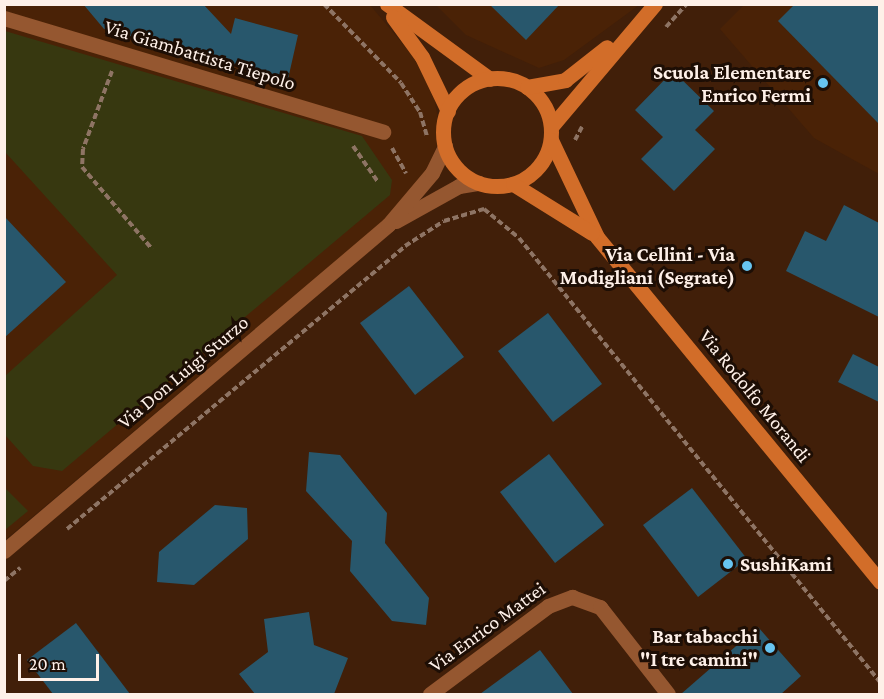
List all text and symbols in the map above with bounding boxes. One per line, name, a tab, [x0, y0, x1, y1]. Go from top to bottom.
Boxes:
street label: Via Giambattista Tiepolo	[102, 15, 298, 95]
place label: Scuola Elementare Enrico Fermi	[653, 60, 811, 107]
marker: Scuola Elementare Enrico Fermi	[816, 76, 830, 90]
place label: Via Cellini - Via Modigliani (Segrate)	[560, 243, 735, 290]
marker: Via Cellini - Via Modigliani (Segrate)	[740, 259, 754, 273]
street label: Via Don Luigi Sturzo	[113, 310, 253, 434]
street label: Via Rodolfo Morandi	[694, 325, 816, 467]
place label: SushiKami	[740, 552, 832, 576]
marker: SushiKami	[721, 557, 735, 571]
street label: Via Enrico Mattei	[424, 577, 550, 677]
place label: Bar tabacchi "I tre camini"	[640, 624, 758, 671]
marker: Bar tabacchi "I tre camini"	[763, 641, 777, 655]
scale bar	[21, 642, 102, 680]
text: 20 m	[29, 654, 66, 674]

